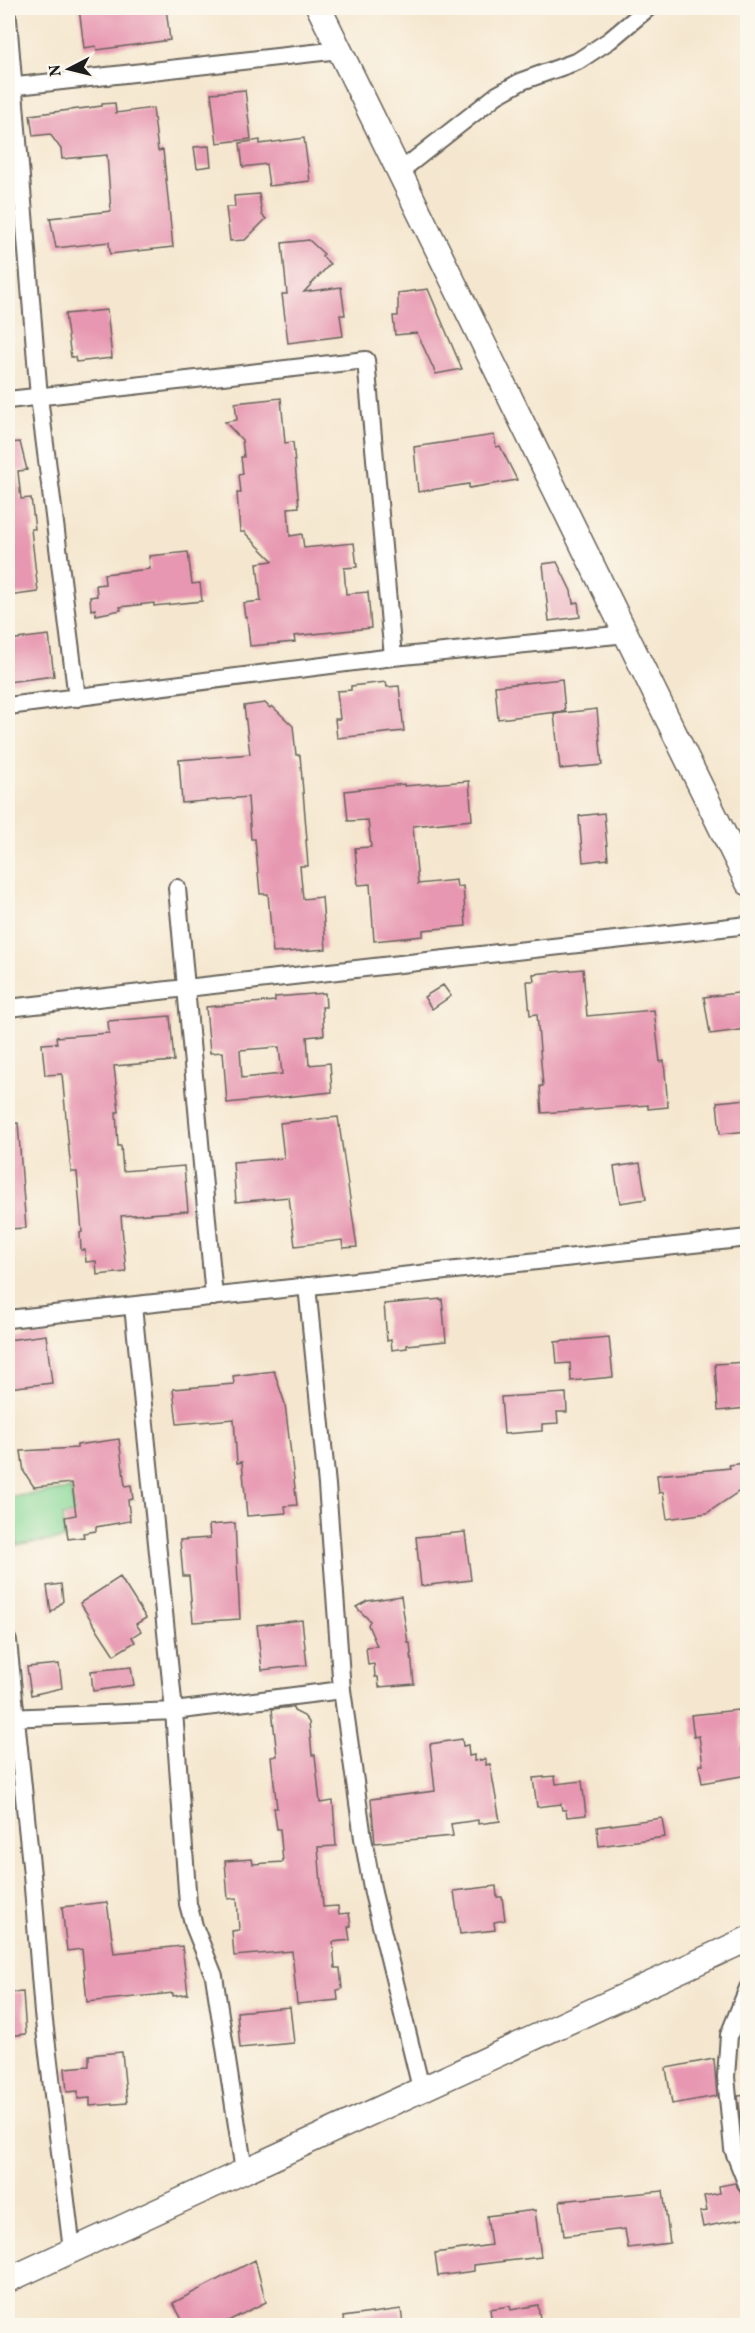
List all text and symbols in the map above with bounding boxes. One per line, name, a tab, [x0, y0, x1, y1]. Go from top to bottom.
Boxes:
north arrow	[39, 39, 99, 99]
text: N	[44, 63, 68, 78]

